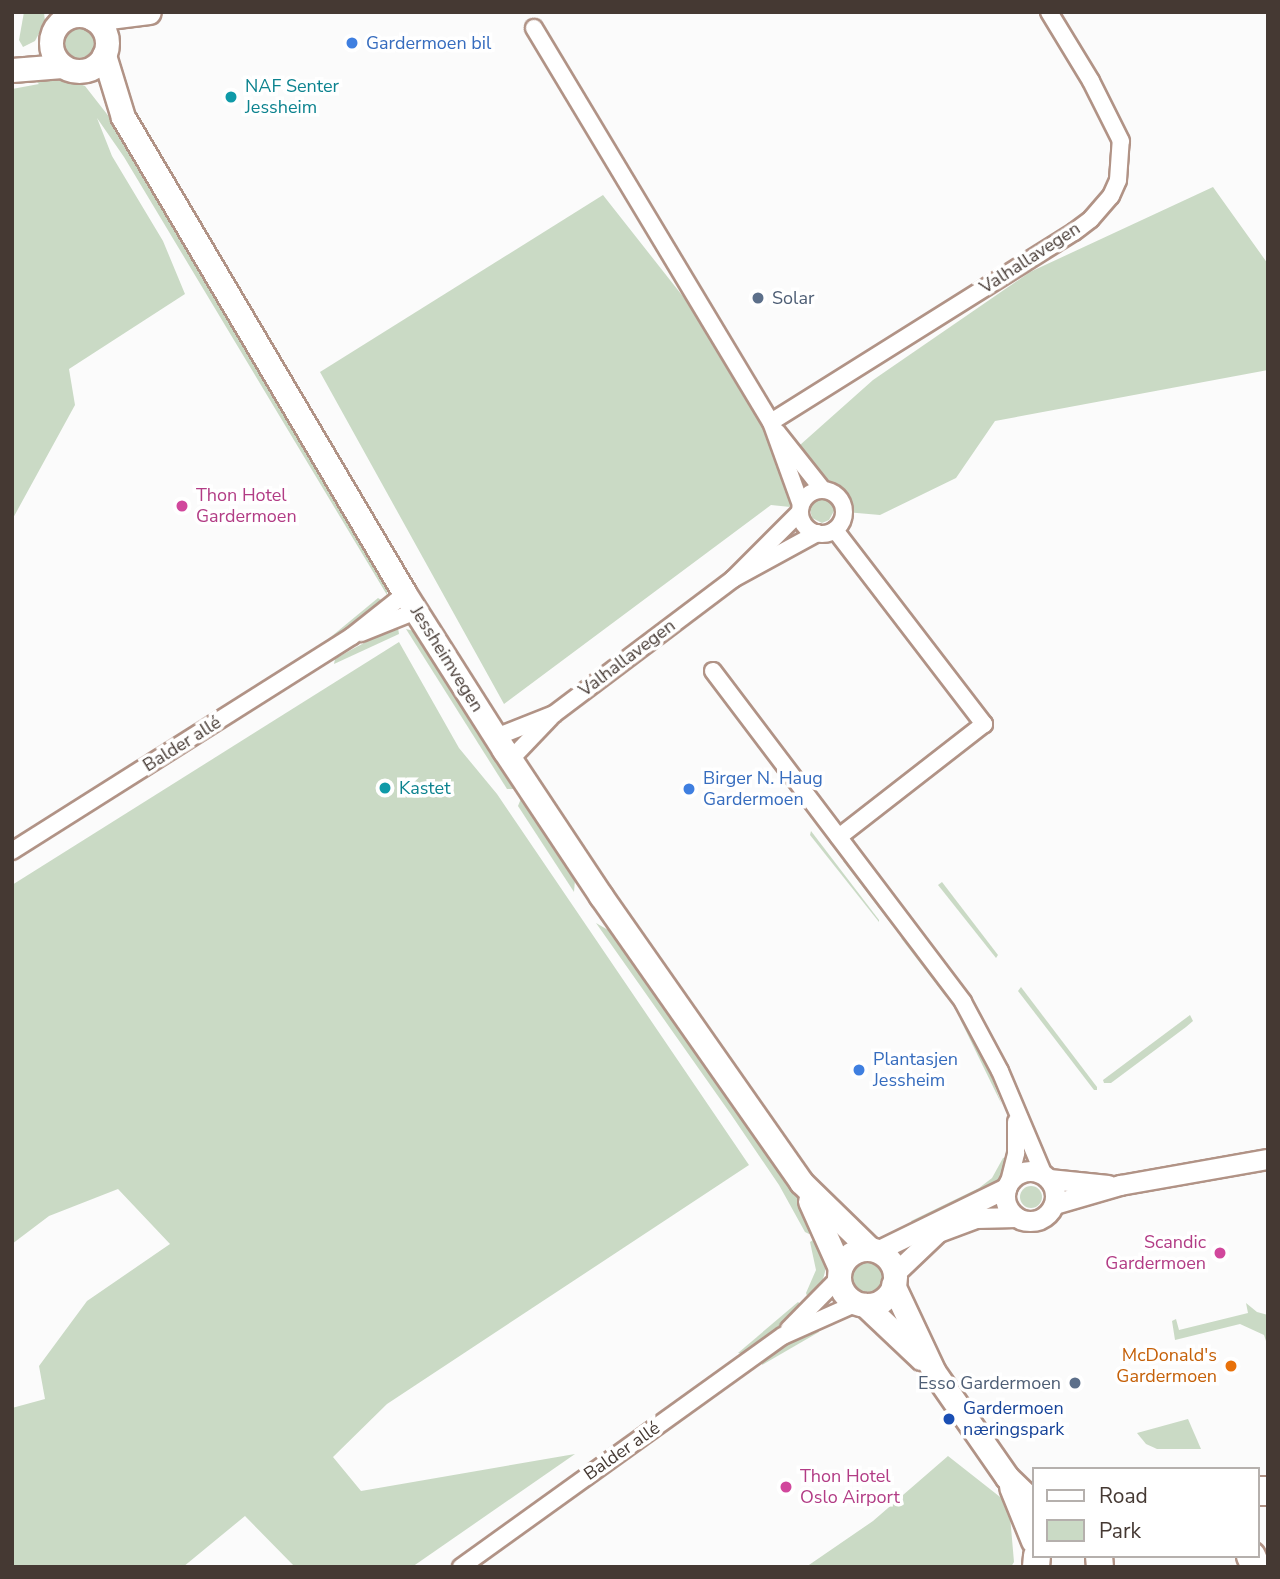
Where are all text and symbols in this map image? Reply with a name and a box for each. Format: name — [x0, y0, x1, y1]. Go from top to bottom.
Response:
place label: Gardermoen bil — [366, 32, 491, 54]
marker: Gardermoen bil — [344, 35, 360, 51]
place label: NAF Senter Jessheim — [245, 76, 339, 119]
marker: NAF Senter Jessheim — [223, 89, 239, 105]
street label: Valhallavegen — [976, 218, 1084, 298]
place label: Solar — [772, 287, 814, 309]
marker: Solar — [750, 290, 766, 306]
place label: Thon Hotel Gardermoen — [196, 485, 297, 528]
marker: Thon Hotel Gardermoen — [174, 498, 190, 514]
street label: Jessheimvegen — [406, 602, 488, 716]
street label: Valhallavegen — [575, 615, 679, 701]
street label: Balder allé — [139, 712, 225, 776]
place label: Birger N. Haug Gardermoen — [703, 768, 823, 810]
place label: Kastet — [399, 777, 450, 799]
marker: Kastet — [377, 780, 393, 796]
marker: Birger N. Haug Gardermoen — [681, 781, 697, 797]
place label: Plantasjen Jessheim — [873, 1049, 958, 1092]
marker: Plantasjen Jessheim — [851, 1062, 867, 1078]
place label: Scandic Gardermoen — [1105, 1232, 1206, 1274]
marker: Scandic Gardermoen — [1212, 1245, 1228, 1261]
place label: McDonald's Gardermoen — [1116, 1345, 1217, 1388]
marker: McDonald's Gardermoen — [1223, 1358, 1239, 1374]
place label: Esso Gardermoen — [918, 1372, 1061, 1394]
marker: Esso Gardermoen — [1067, 1375, 1083, 1391]
place label: Gardermoen næringspark — [963, 1398, 1064, 1440]
marker: Gardermoen næringspark — [941, 1411, 957, 1427]
street label: Balder allé — [580, 1417, 664, 1485]
place label: Thon Hotel Oslo Airport — [800, 1466, 900, 1508]
legend — [1032, 1467, 1259, 1558]
marker: Thon Hotel Oslo Airport — [778, 1479, 794, 1495]
text: Road — [1099, 1482, 1148, 1510]
text: Park — [1099, 1517, 1141, 1545]

